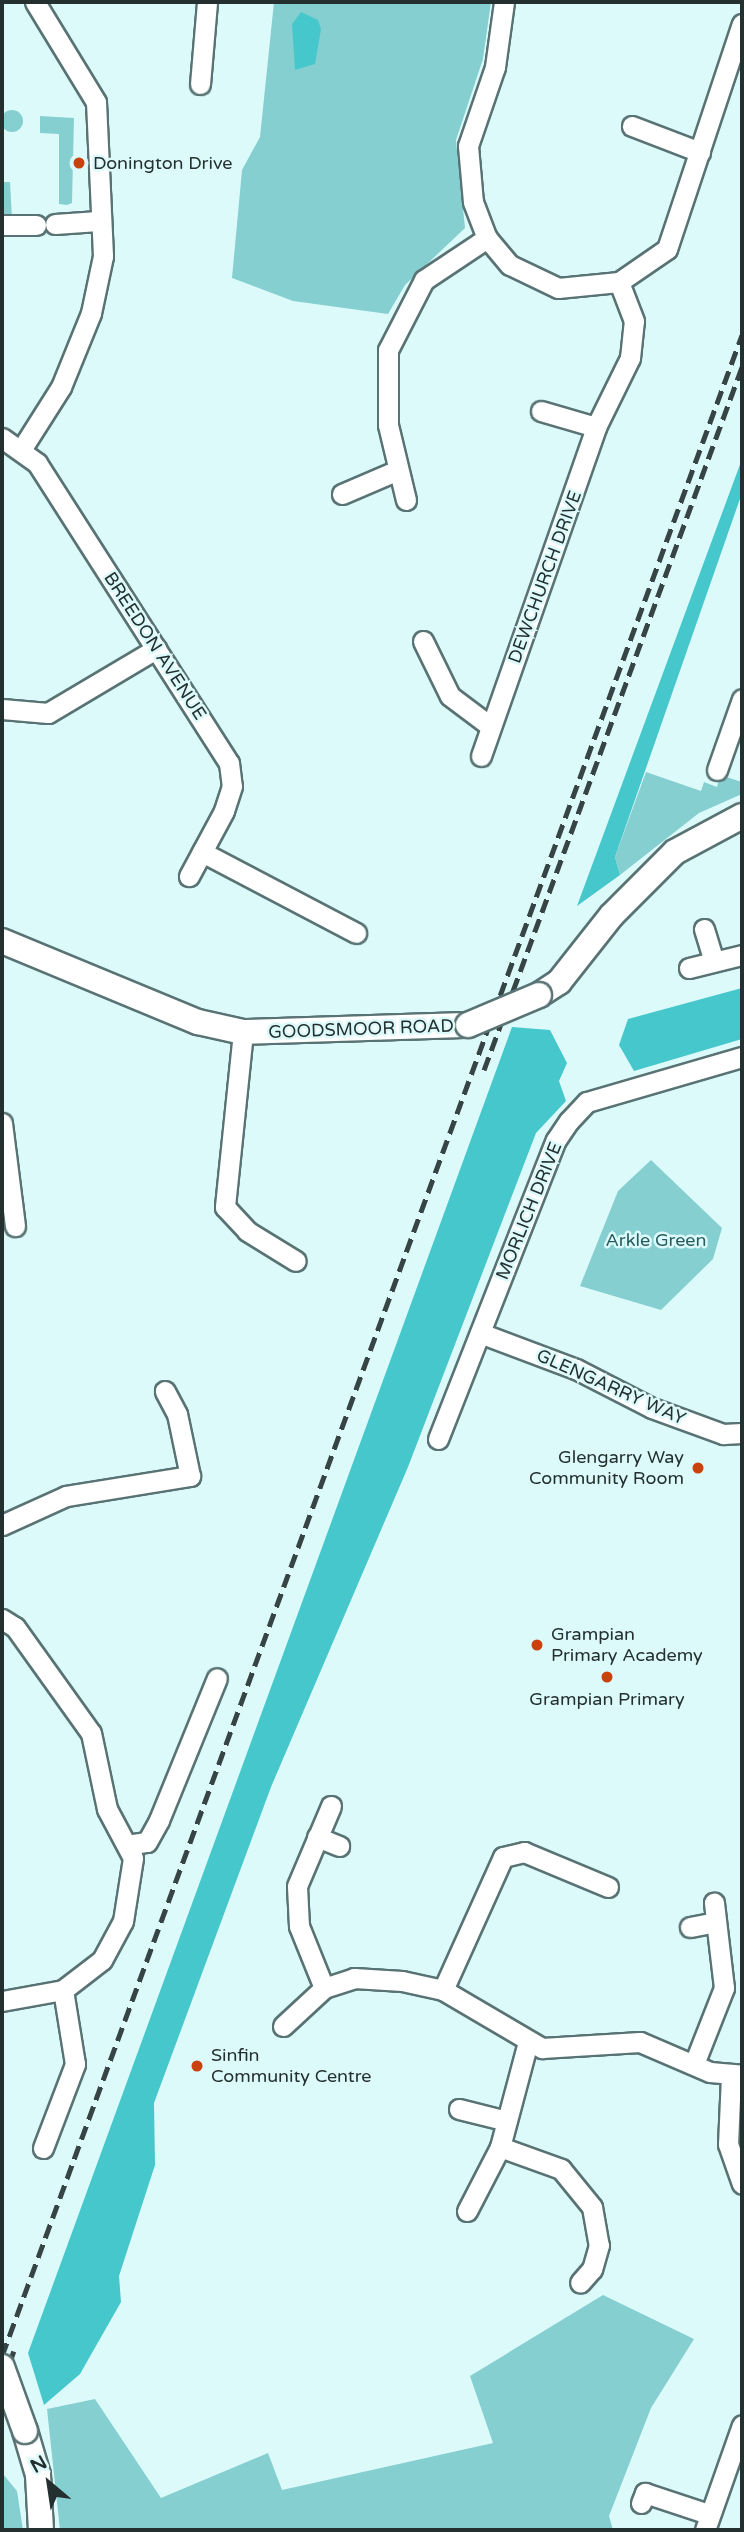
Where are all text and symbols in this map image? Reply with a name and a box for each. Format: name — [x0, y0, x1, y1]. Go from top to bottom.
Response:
place label: Donington Drive — [93, 152, 233, 174]
marker: Donington Drive — [71, 155, 87, 171]
street label: DEWCHURCH DRIVE — [504, 488, 586, 666]
street label: BREEDON AVENUE — [99, 568, 211, 724]
street label: GOODSMOOR ROAD — [268, 1015, 454, 1043]
street label: MORLICH DRIVE — [492, 1139, 566, 1283]
park label: Arkle Green — [606, 1229, 706, 1251]
street label: GLENGARRY WAY — [533, 1344, 689, 1430]
place label: Glengarry Way Community Room — [529, 1447, 684, 1490]
marker: Glengarry Way Community Room — [690, 1460, 706, 1476]
place label: Grampian Primary Academy — [551, 1624, 703, 1666]
marker: Grampian Primary Academy — [529, 1637, 545, 1653]
marker: Grampian Primary — [599, 1669, 615, 1685]
place label: Grampian Primary — [529, 1688, 685, 1710]
place label: Sinfin Community Centre — [211, 2045, 372, 2088]
marker: Sinfin Community Centre — [189, 2058, 205, 2074]
north arrow — [14, 2448, 84, 2518]
text: N — [27, 2451, 51, 2478]

